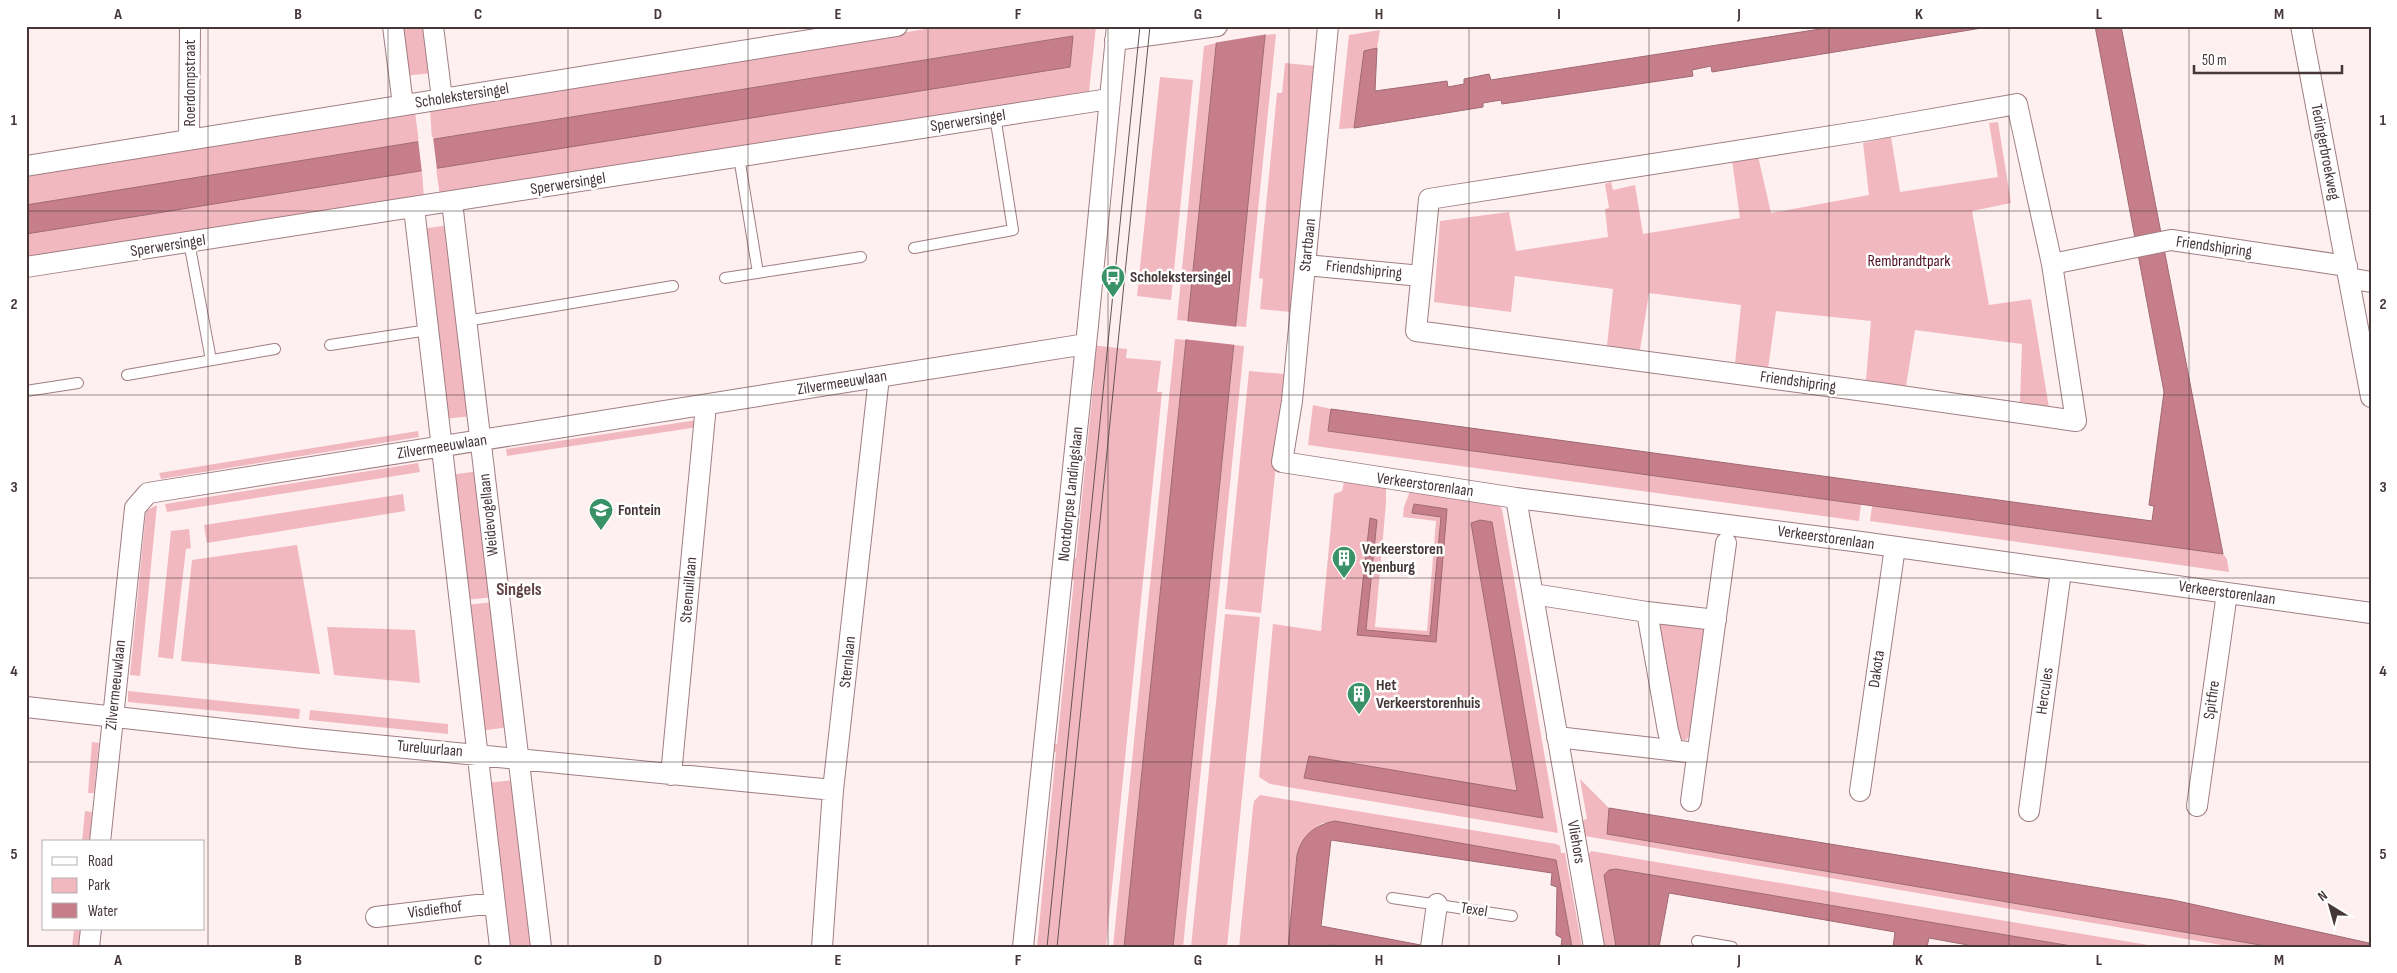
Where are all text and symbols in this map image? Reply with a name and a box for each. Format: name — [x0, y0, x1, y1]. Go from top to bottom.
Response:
text: A — [113, 5, 122, 24]
text: B — [294, 5, 302, 24]
text: C — [474, 5, 482, 24]
text: D — [654, 5, 662, 24]
text: E — [835, 5, 842, 24]
text: F — [1015, 5, 1022, 24]
text: G — [1194, 5, 1202, 24]
text: H — [1375, 5, 1383, 24]
text: I — [1557, 5, 1561, 24]
text: J — [1736, 5, 1741, 24]
text: K — [1915, 5, 1923, 24]
text: L — [2096, 5, 2103, 24]
text: M — [2274, 5, 2284, 24]
street label: Roerdompstraat — [181, 39, 200, 126]
scale bar — [2194, 42, 2342, 74]
text: 50 m — [2202, 51, 2227, 70]
street label: Scholekstersingel — [414, 79, 510, 113]
street label: Tedingerbroekweg — [2306, 102, 2344, 202]
street label: Sperwersingel — [929, 106, 1007, 136]
text: 1 — [11, 111, 18, 130]
text: 1 — [2380, 111, 2387, 130]
street label: Sperwersingel — [529, 169, 607, 199]
street label: Startbaan — [1296, 218, 1320, 272]
street label: Sperwersingel — [129, 231, 207, 261]
street label: Friendshipring — [2175, 232, 2253, 262]
park label: Rembrandtpark — [1868, 252, 1950, 271]
street label: Friendshipring — [1325, 257, 1403, 283]
bus stop icon: Scholekstersingel — [1100, 264, 1126, 298]
place label: Scholekstersingel — [1130, 268, 1231, 287]
text: 2 — [10, 295, 18, 314]
text: 2 — [2379, 295, 2387, 314]
street label: Zilvermeeuwlaan — [796, 367, 888, 399]
street label: Friendshipring — [1759, 367, 1837, 397]
street label: Nootdorpse Landingslaan — [1054, 426, 1088, 562]
street label: Zilvermeeuwlaan — [396, 431, 488, 463]
street label: Verkeerstorenlaan — [1375, 469, 1475, 501]
street label: Weidevogellaan — [475, 473, 503, 557]
text: 3 — [10, 478, 18, 497]
text: 3 — [2379, 478, 2387, 497]
school or university icon: Fontein — [588, 497, 614, 531]
place label: Fontein — [618, 501, 661, 520]
street label: Verkeerstorenlaan — [1776, 522, 1876, 554]
place label: Verkeerstoren Ypenburg — [1362, 540, 1443, 577]
building icon: Verkeerstoren Ypenburg — [1331, 545, 1357, 579]
street label: Steenuillaan — [677, 556, 701, 624]
street label: Verkeerstorenlaan — [2177, 577, 2277, 609]
district label: Singels — [496, 579, 542, 600]
street label: Sternlaan — [836, 635, 860, 689]
street label: Zilvermeeuwlaan — [102, 639, 130, 731]
street label: Dakota — [1865, 649, 1889, 689]
text: 4 — [10, 662, 18, 681]
text: 4 — [2379, 662, 2387, 681]
street label: Hercules — [2032, 666, 2058, 716]
place label: Het Verkeerstorenhuis — [1376, 676, 1481, 713]
street label: Spitfire — [2200, 679, 2224, 721]
building icon: Het Verkeerstorenhuis — [1346, 681, 1372, 715]
street label: Tureluurlaan — [396, 737, 464, 761]
street label: Vliehors — [1563, 819, 1589, 865]
legend — [42, 840, 205, 930]
text: 5 — [10, 845, 18, 864]
text: 5 — [2379, 845, 2387, 864]
text: Road — [88, 852, 113, 871]
text: Park — [88, 876, 110, 895]
north arrow — [2304, 880, 2354, 930]
text: N — [2314, 887, 2331, 905]
street label: Visdiefhof — [407, 897, 464, 923]
street label: Texel — [1459, 899, 1489, 921]
text: Water — [88, 902, 119, 921]
text: A — [113, 951, 122, 970]
text: B — [294, 951, 302, 970]
text: C — [474, 951, 482, 970]
text: D — [654, 951, 662, 970]
text: E — [835, 951, 842, 970]
text: F — [1015, 951, 1022, 970]
text: G — [1194, 951, 1202, 970]
text: H — [1375, 951, 1383, 970]
text: I — [1557, 951, 1561, 970]
text: J — [1736, 951, 1741, 970]
text: K — [1915, 951, 1923, 970]
text: L — [2096, 951, 2103, 970]
text: M — [2274, 951, 2284, 970]

